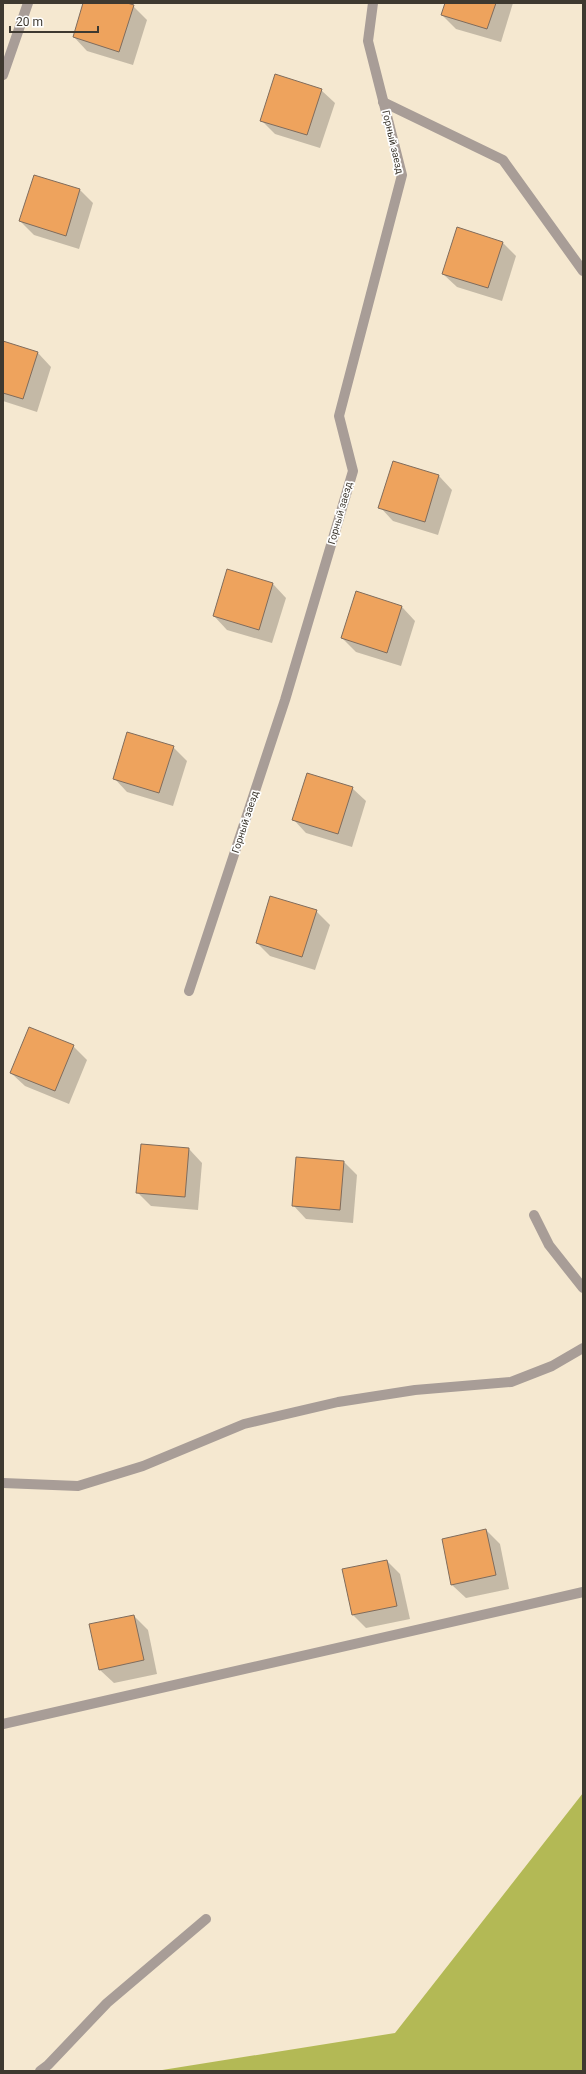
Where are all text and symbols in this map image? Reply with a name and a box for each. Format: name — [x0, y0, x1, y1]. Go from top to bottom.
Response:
scale bar — [10, 8, 98, 34]
text: 20 m — [16, 15, 43, 29]
street label: Горный заезд — [380, 109, 406, 175]
street label: Горный заезд — [326, 480, 354, 546]
street label: Горный заезд — [230, 790, 260, 854]

